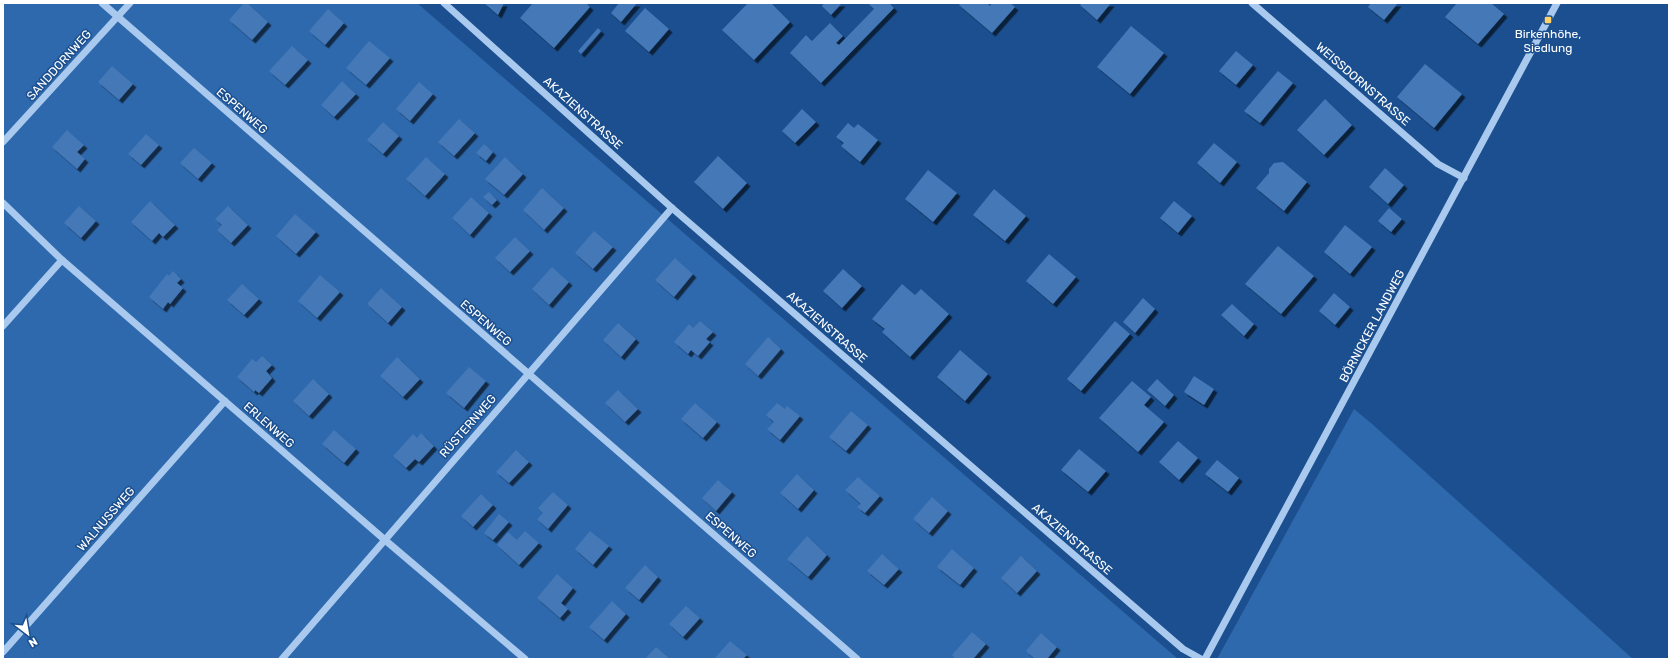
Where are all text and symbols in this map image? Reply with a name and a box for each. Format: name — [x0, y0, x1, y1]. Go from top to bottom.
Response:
marker: Birkenhöhe, Siedlung — [1543, 15, 1553, 25]
street label: SANDDORNWEG — [24, 27, 94, 103]
place label: Birkenhöhe, Siedlung — [1515, 27, 1581, 55]
street label: WEISSDORNSTRASSE — [1313, 39, 1413, 129]
street label: AKAZIENSTRASSE — [541, 74, 625, 152]
street label: ESPENWEG — [214, 85, 270, 137]
street label: BÖRNICKER LANDWEG — [1336, 267, 1408, 385]
street label: AKAZIENSTRASSE — [784, 288, 870, 366]
street label: ESPENWEG — [458, 297, 514, 349]
street label: RÜSTERNWEG — [437, 392, 499, 460]
street label: ERLENWEG — [241, 399, 297, 451]
street label: WALNUSSWEG — [74, 484, 138, 554]
street label: AKAZIENSTRASSE — [1029, 500, 1115, 578]
street label: ESPENWEG — [703, 509, 759, 561]
north arrow — [8, 614, 48, 654]
text: N — [26, 635, 40, 650]

